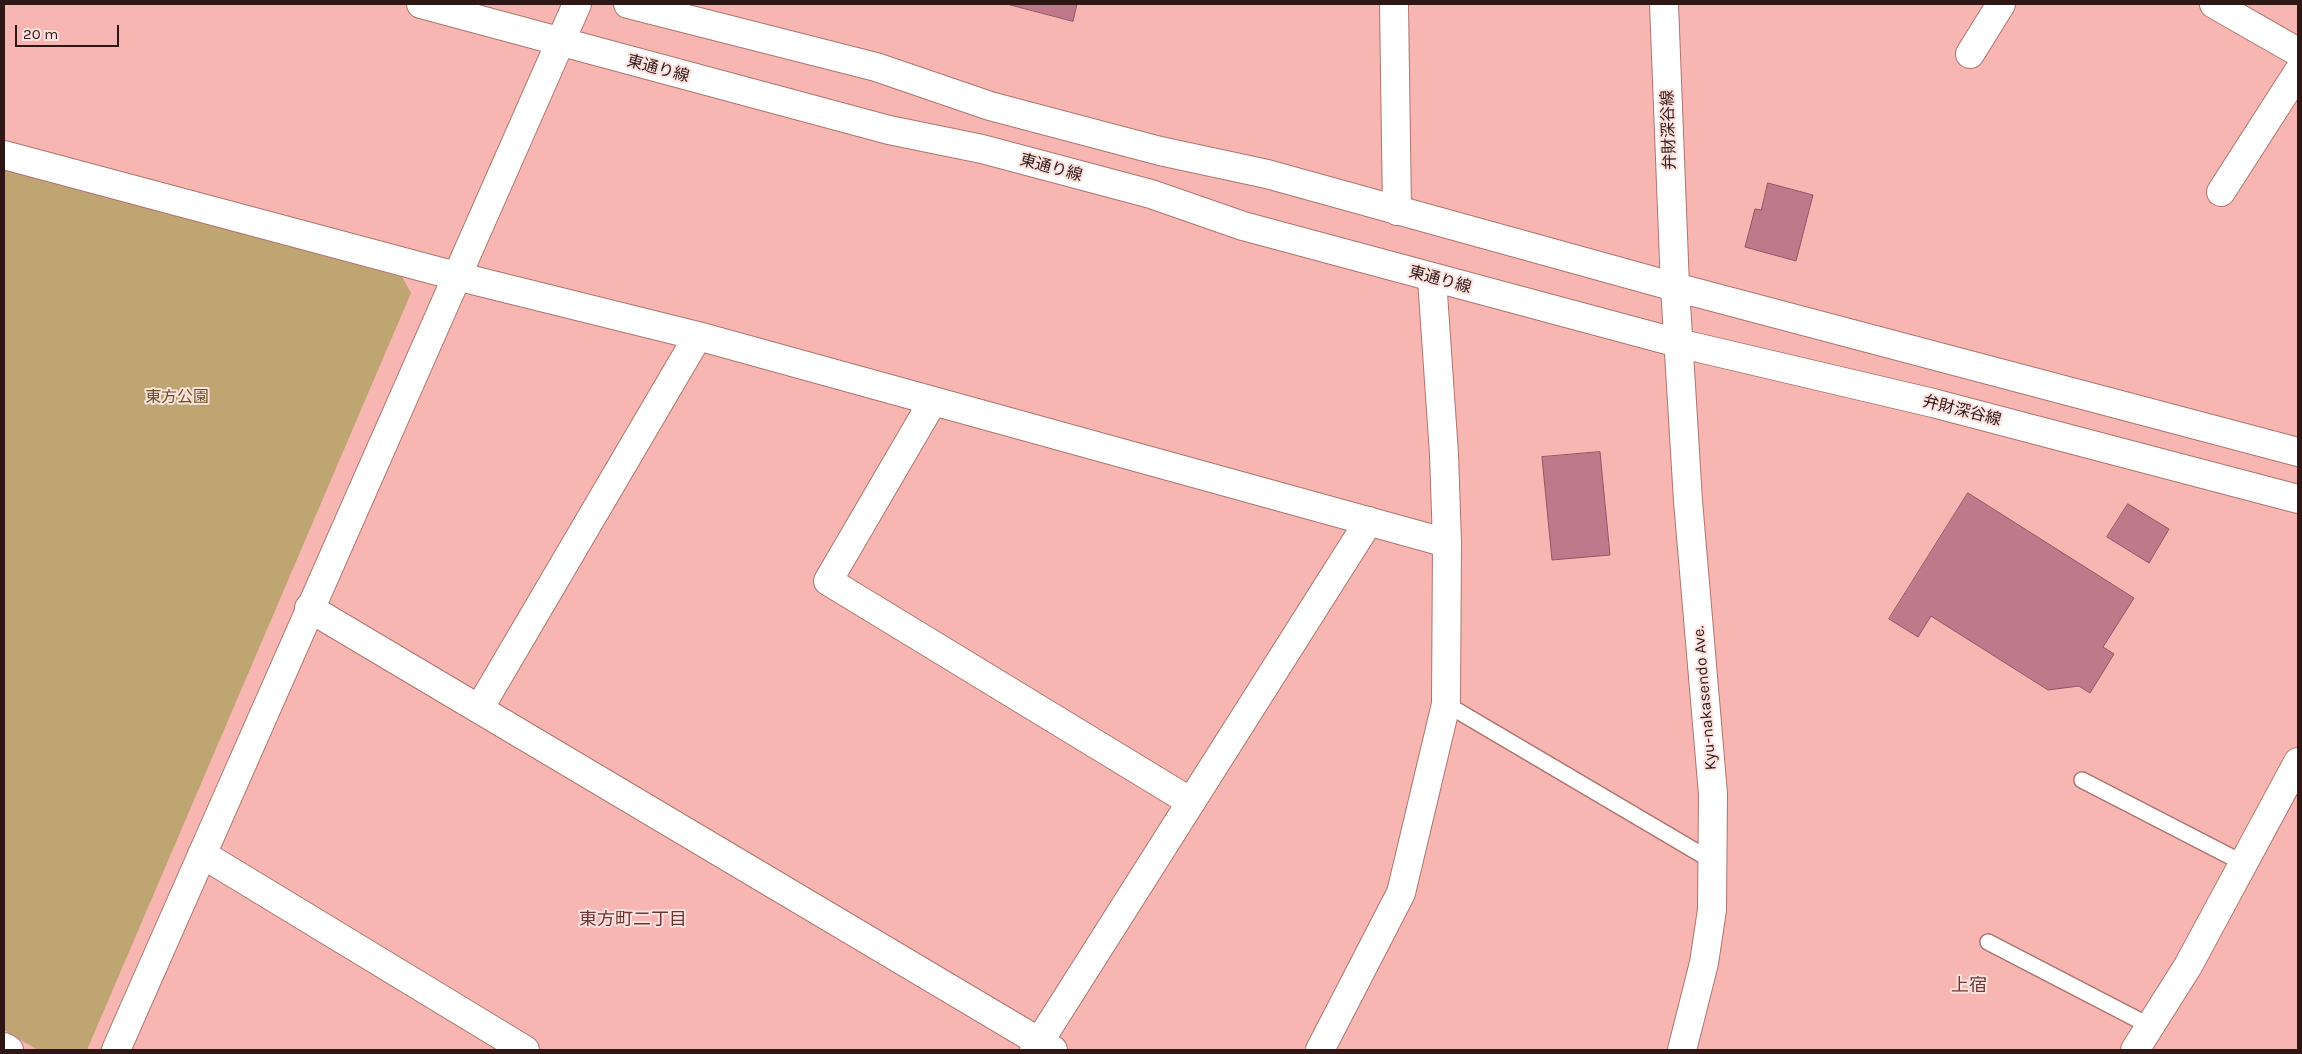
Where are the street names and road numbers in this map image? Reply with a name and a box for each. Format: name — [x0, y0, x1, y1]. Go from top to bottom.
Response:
street label: 東通り線 — [625, 51, 691, 87]
street label: 弁財深谷線 — [1658, 90, 1680, 170]
street label: 東通り線 — [1018, 150, 1084, 186]
street label: 東通り線 — [1407, 262, 1473, 298]
street label: 弁財深谷線 — [1921, 392, 2003, 430]
street label: Kyu-nakasendo Ave. — [1689, 625, 1721, 771]

